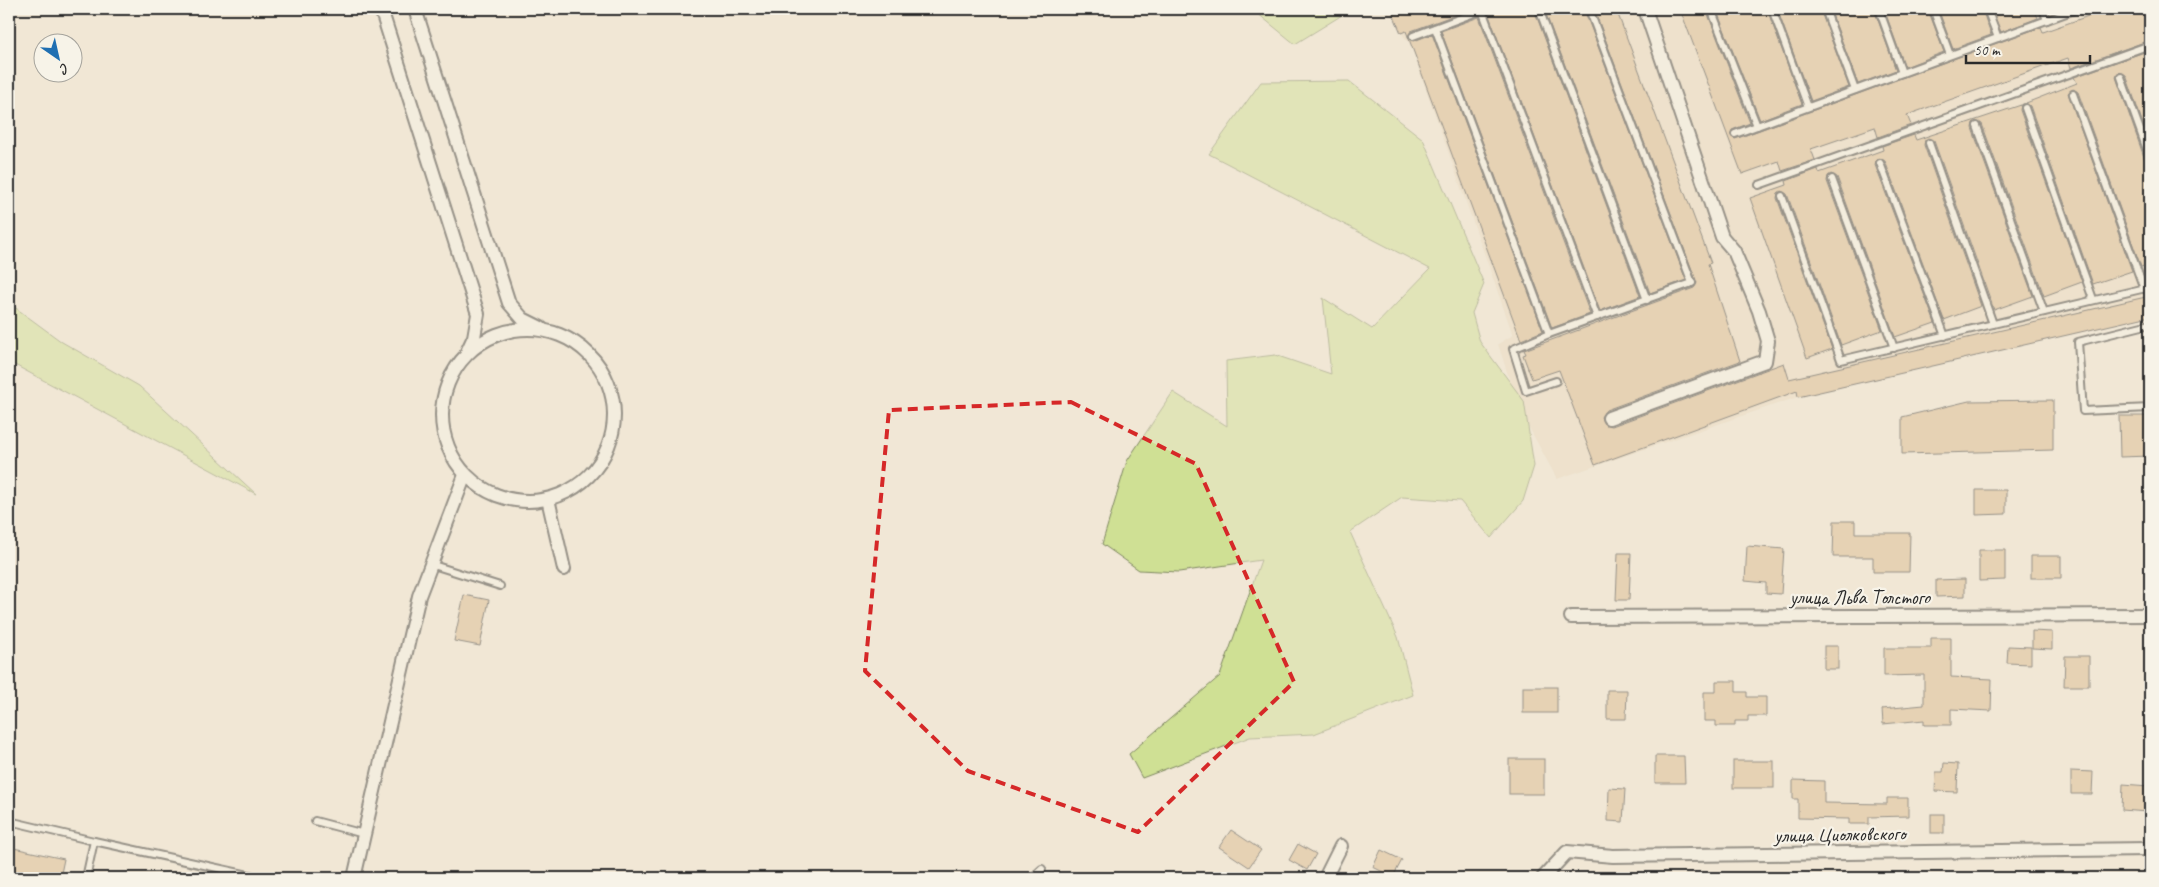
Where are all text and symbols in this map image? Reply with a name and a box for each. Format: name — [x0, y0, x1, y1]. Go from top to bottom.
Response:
north arrow — [32, 32, 82, 82]
scale bar — [1966, 32, 2090, 64]
text: 50 m — [1974, 41, 2001, 60]
text: С — [56, 59, 73, 79]
street label: улица Льва Толстого — [1789, 585, 1931, 610]
street label: улица Циолковского — [1773, 821, 1908, 848]

